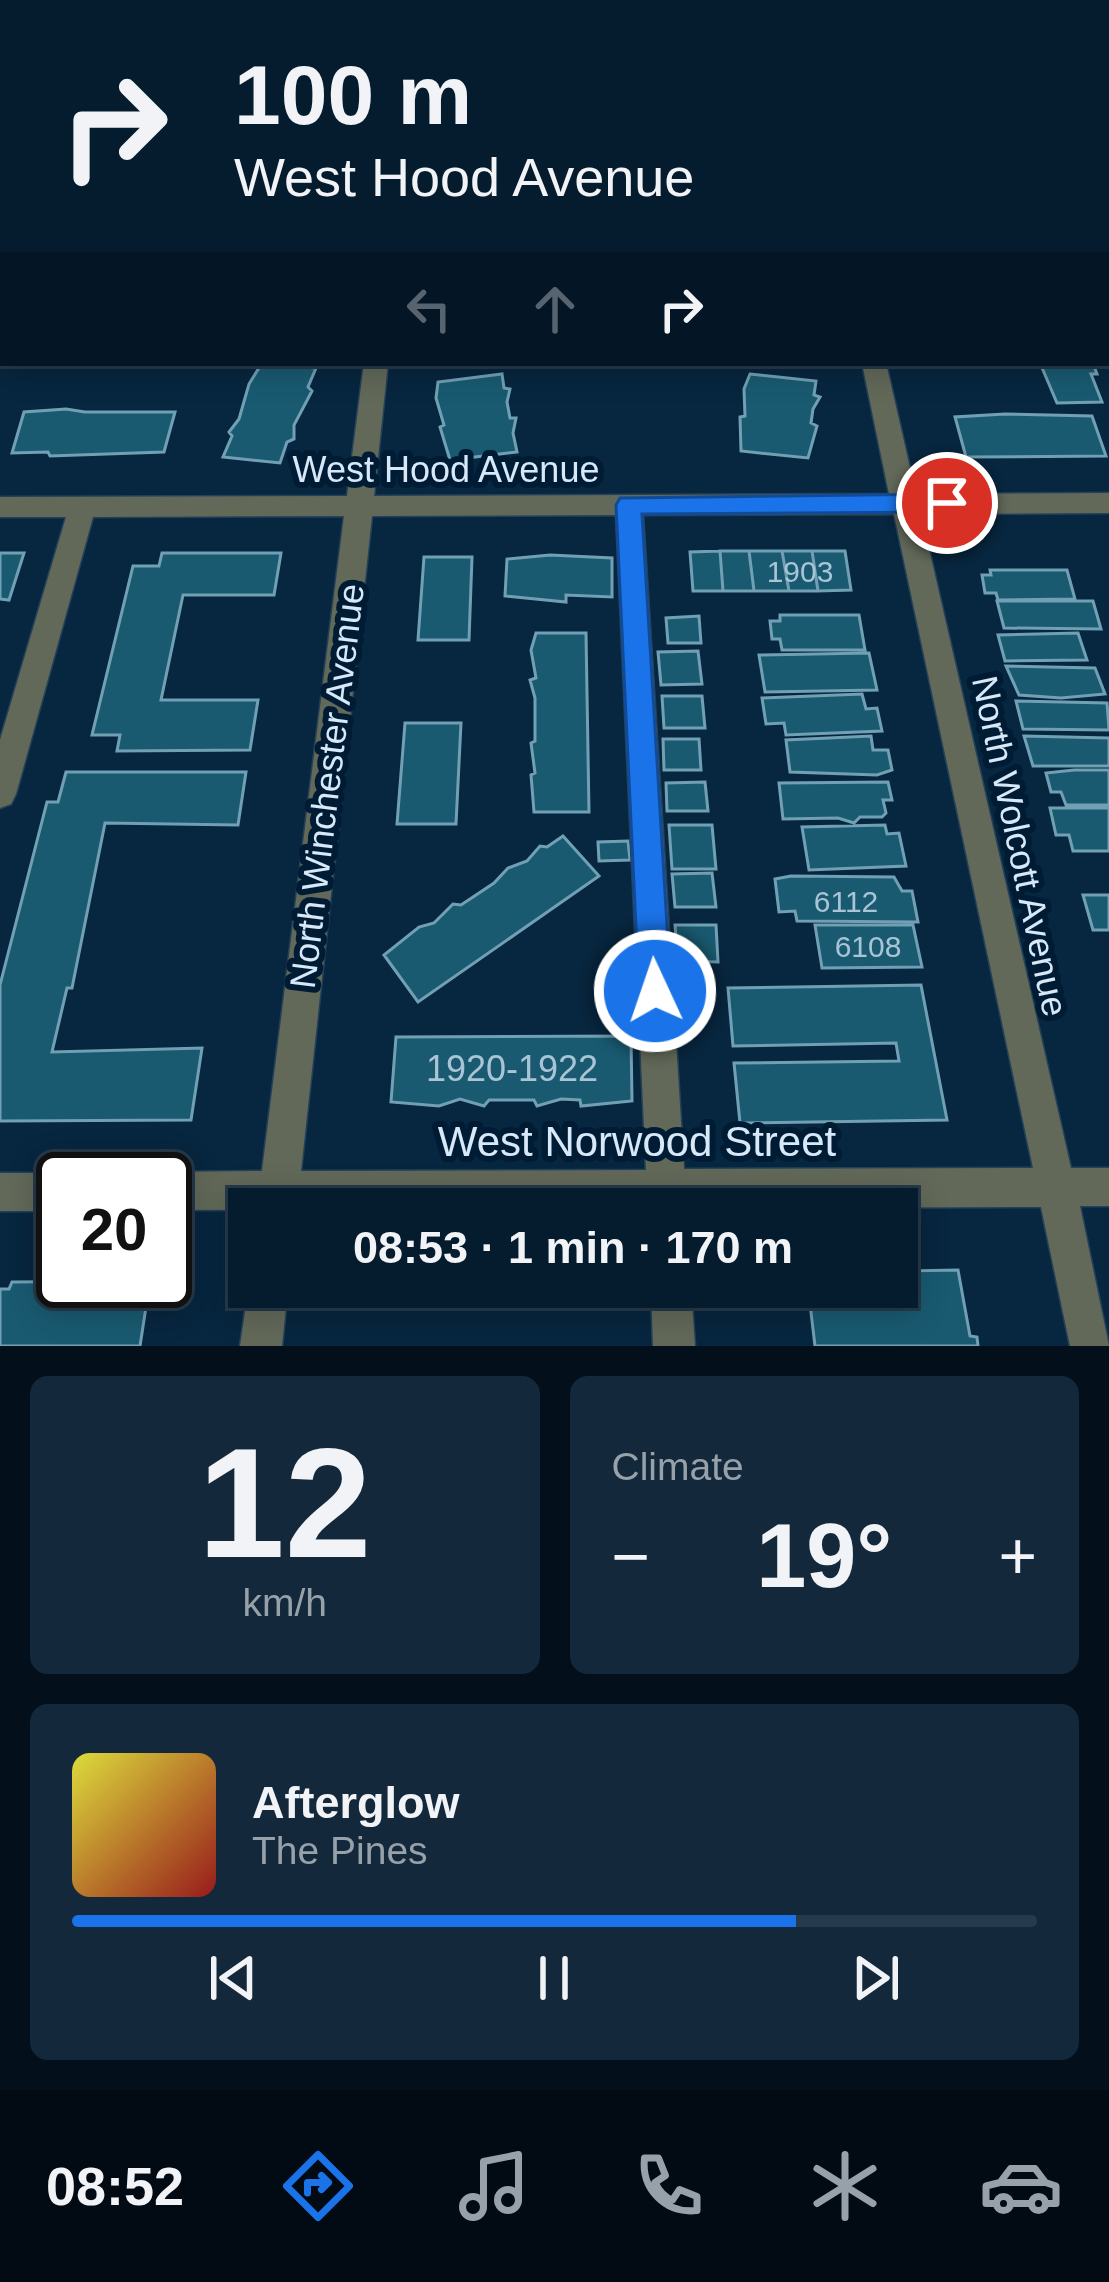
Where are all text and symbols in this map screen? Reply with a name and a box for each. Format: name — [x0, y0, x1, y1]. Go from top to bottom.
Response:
icon: right — [36, 48, 192, 204]
text: 100 m — [234, 48, 472, 142]
text: West Hood Avenue — [234, 147, 694, 207]
icon: left — [396, 276, 462, 342]
icon: ahead — [522, 276, 588, 342]
icon: right — [648, 276, 714, 342]
street label: West Hood Avenue — [293, 449, 599, 490]
pin — [896, 452, 998, 554]
icon: arrive — [914, 470, 980, 536]
house number: 1903 — [767, 555, 833, 588]
street label: North Winchester Avenue — [282, 581, 372, 991]
street label: North Wolcott Avenue — [964, 672, 1076, 1020]
house number: 6112 — [814, 885, 878, 918]
position arrow — [592, 928, 718, 1054]
house number: 6108 — [835, 930, 901, 963]
house number: 1920-1922 — [426, 1048, 598, 1089]
street label: West Norwood Street — [438, 1118, 837, 1165]
speed limit sign: 20 — [36, 1152, 192, 1308]
text: 08:53 · 1 min · 170 m — [353, 1222, 793, 1273]
text: 12 — [198, 1416, 372, 1590]
text: Climate — [612, 1445, 744, 1488]
text: 19° — [756, 1506, 892, 1606]
text: − — [612, 1519, 650, 1593]
text: + — [998, 1519, 1037, 1593]
text: km/h — [242, 1581, 327, 1624]
text: Afterglow — [252, 1777, 460, 1828]
text: The Pines — [252, 1829, 428, 1872]
icon: previous — [200, 1945, 266, 2011]
icon: pause — [521, 1945, 587, 2011]
icon: next — [843, 1945, 909, 2011]
icon: directions — [276, 2144, 360, 2228]
icon: music — [452, 2144, 536, 2228]
icon: phone — [627, 2144, 711, 2228]
icon: climate — [803, 2144, 887, 2228]
icon: car — [979, 2144, 1063, 2228]
text: 08:52 — [46, 2156, 184, 2216]

